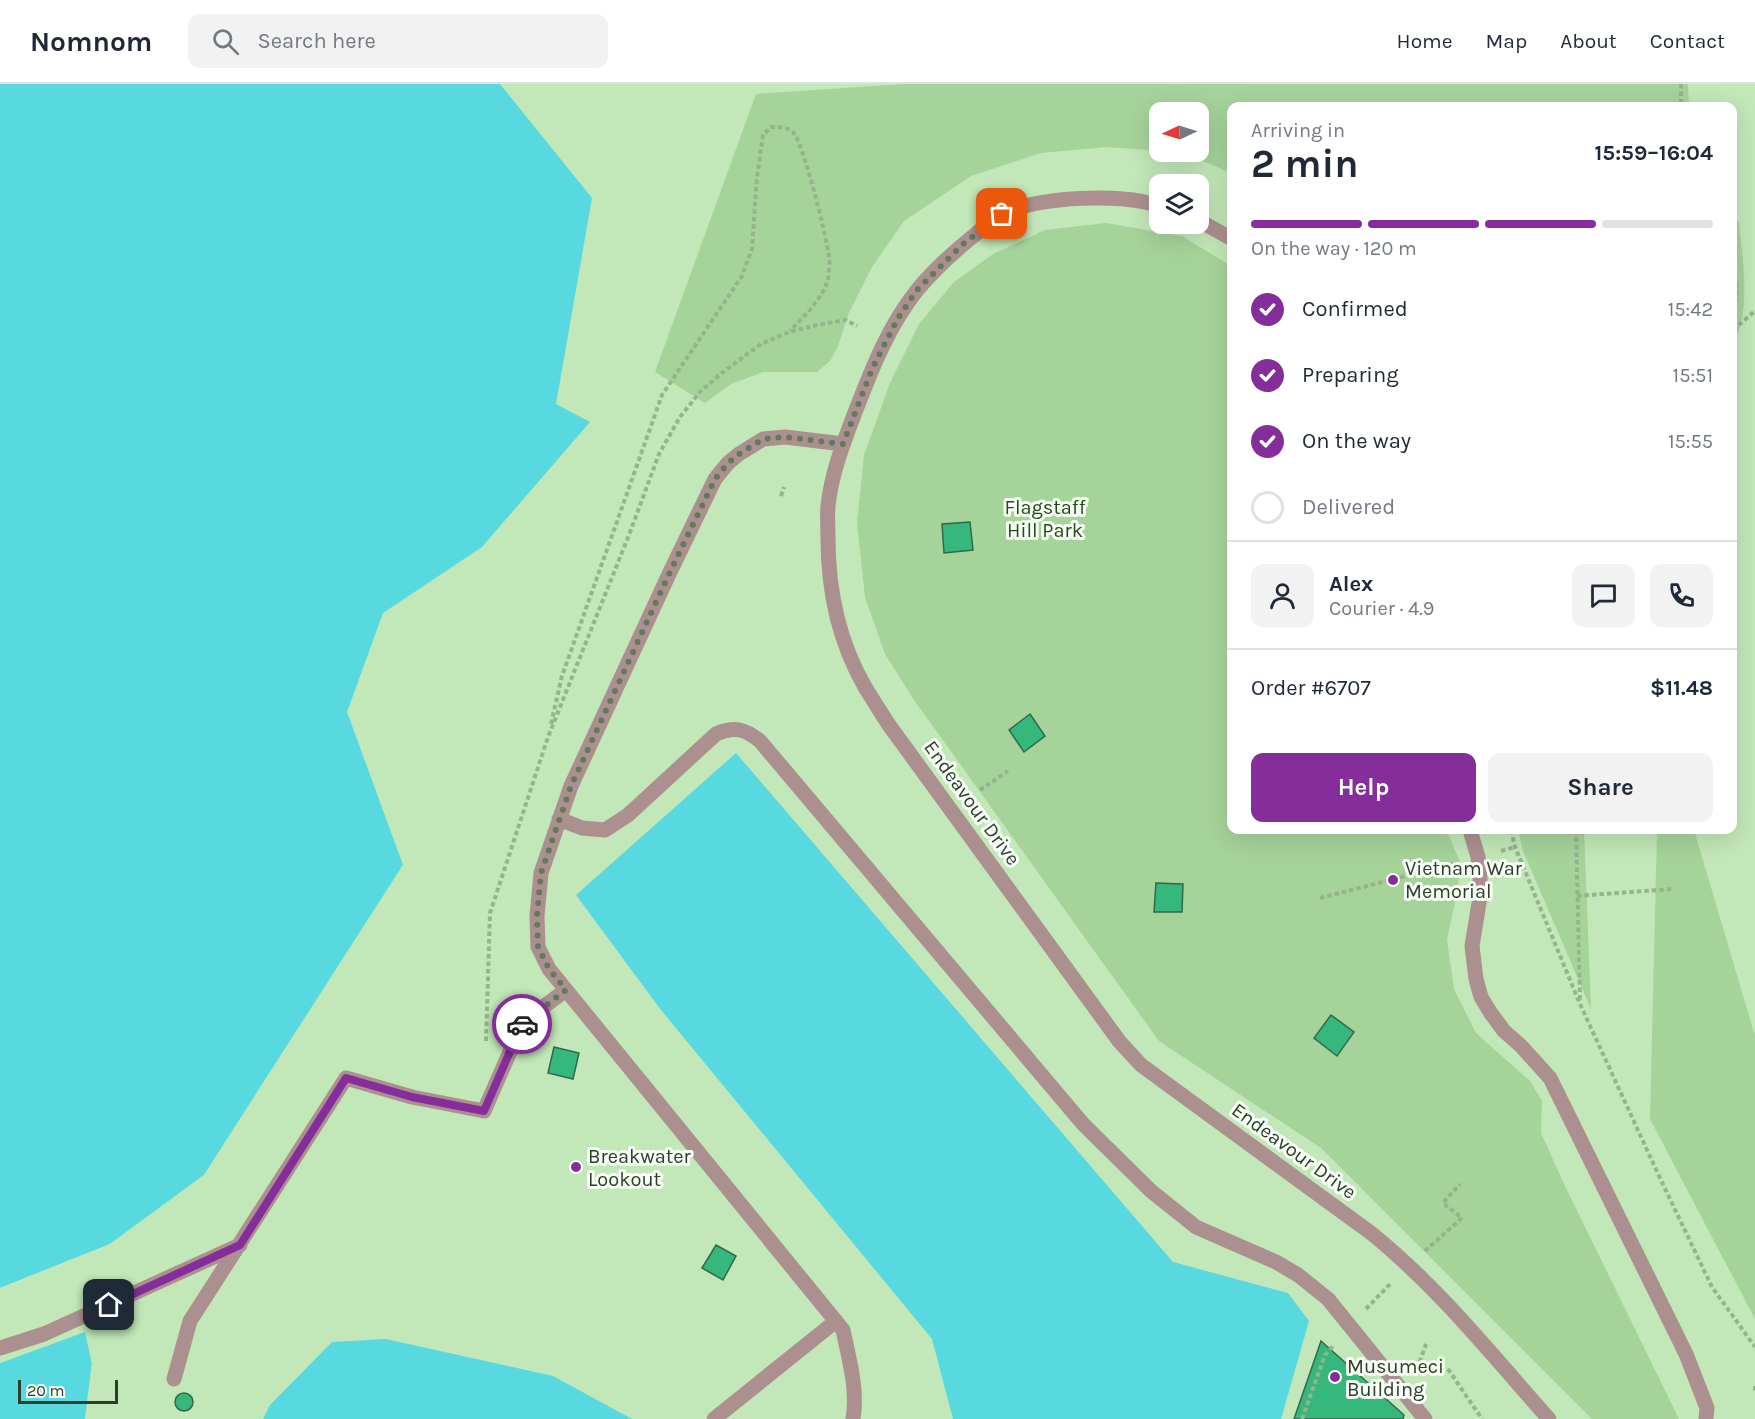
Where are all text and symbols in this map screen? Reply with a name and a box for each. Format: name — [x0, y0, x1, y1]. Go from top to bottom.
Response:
search box — [188, 14, 608, 68]
text: Nomnom — [30, 25, 152, 58]
icon: search — [209, 25, 242, 58]
text: Search here — [257, 28, 376, 54]
text: Home — [1397, 29, 1453, 53]
text: Map — [1486, 29, 1527, 53]
text: About — [1560, 29, 1617, 53]
text: Contact — [1650, 29, 1725, 53]
north arrow — [1149, 102, 1209, 162]
map controls — [1149, 102, 1209, 234]
text: Arriving in — [1251, 119, 1345, 142]
text: 15:59–16:04 — [1595, 140, 1713, 166]
text: 2 min — [1251, 141, 1359, 187]
button: layers — [1149, 174, 1209, 234]
pin — [976, 188, 1027, 239]
icon: bag — [985, 197, 1018, 230]
text: On the way · 120 m — [1251, 237, 1417, 260]
icon: check — [1251, 293, 1284, 326]
text: Confirmed — [1302, 296, 1408, 322]
text: 15:42 — [1668, 298, 1713, 321]
icon: check — [1251, 359, 1284, 392]
text: Preparing — [1302, 362, 1399, 388]
text: 15:51 — [1673, 364, 1713, 387]
icon: check — [1251, 425, 1284, 458]
text: On the way — [1302, 428, 1411, 454]
text: 15:55 — [1668, 430, 1713, 453]
text: Delivered — [1302, 494, 1395, 520]
park label: Flagstaff Hill Park — [1004, 496, 1086, 542]
button: person — [1251, 564, 1314, 627]
button: chat — [1572, 564, 1635, 627]
button: phone — [1650, 564, 1713, 627]
text: Alex — [1329, 571, 1373, 597]
text: Courier · 4.9 — [1329, 597, 1434, 620]
text: Order #6707 — [1251, 675, 1371, 701]
text: $11.48 — [1650, 675, 1713, 701]
street label: Endeavour Drive — [919, 736, 1025, 870]
button: Help — [1251, 753, 1476, 822]
button: Share — [1488, 753, 1713, 822]
place label: Vietnam War Memorial — [1405, 857, 1523, 903]
marker: Vietnam War Memorial — [1386, 873, 1400, 887]
courier — [492, 994, 552, 1054]
icon: car — [506, 1008, 539, 1041]
street label: Endeavour Drive — [1227, 1098, 1361, 1204]
place label: Breakwater Lookout — [588, 1145, 691, 1191]
marker: Breakwater Lookout — [569, 1160, 583, 1174]
pin — [83, 1279, 134, 1330]
icon: home — [92, 1288, 125, 1321]
place label: Musumeci Building — [1347, 1355, 1444, 1401]
marker: Musumeci Building — [1328, 1370, 1342, 1384]
scale bar — [18, 1377, 118, 1404]
text: 20 m — [27, 1381, 65, 1400]

